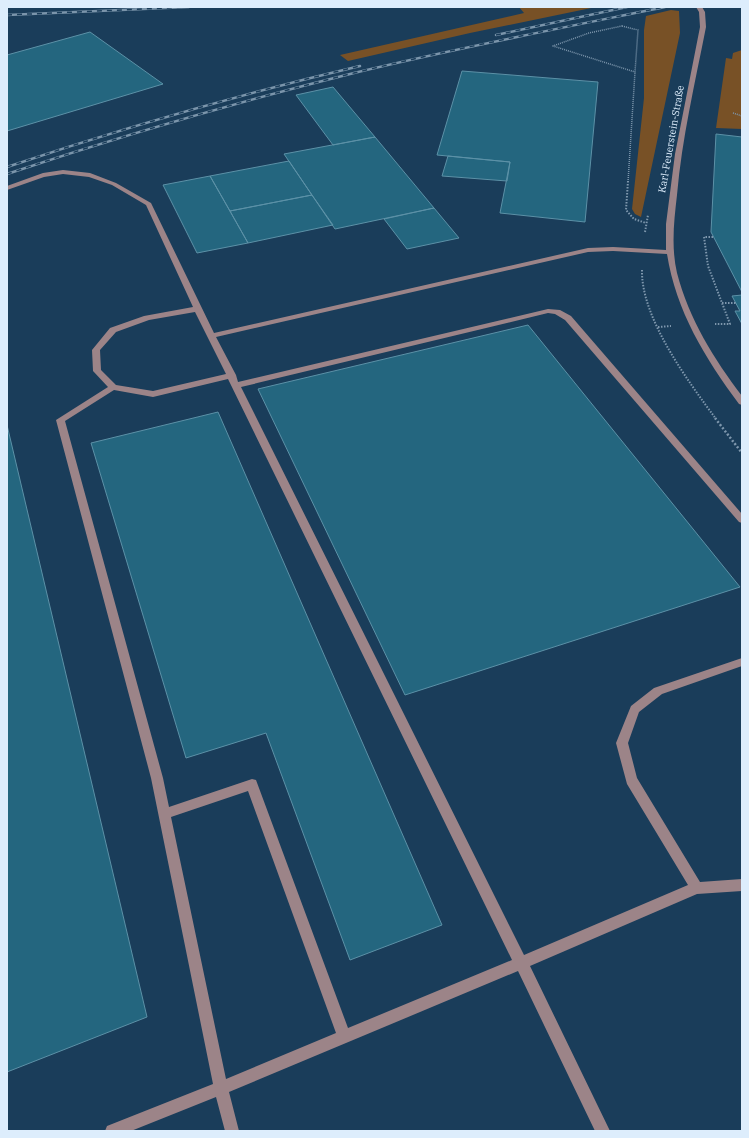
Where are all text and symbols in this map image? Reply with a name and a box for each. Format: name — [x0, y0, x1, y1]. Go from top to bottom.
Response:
street label: Karl-Feuerstein-Straße — [655, 84, 687, 194]

